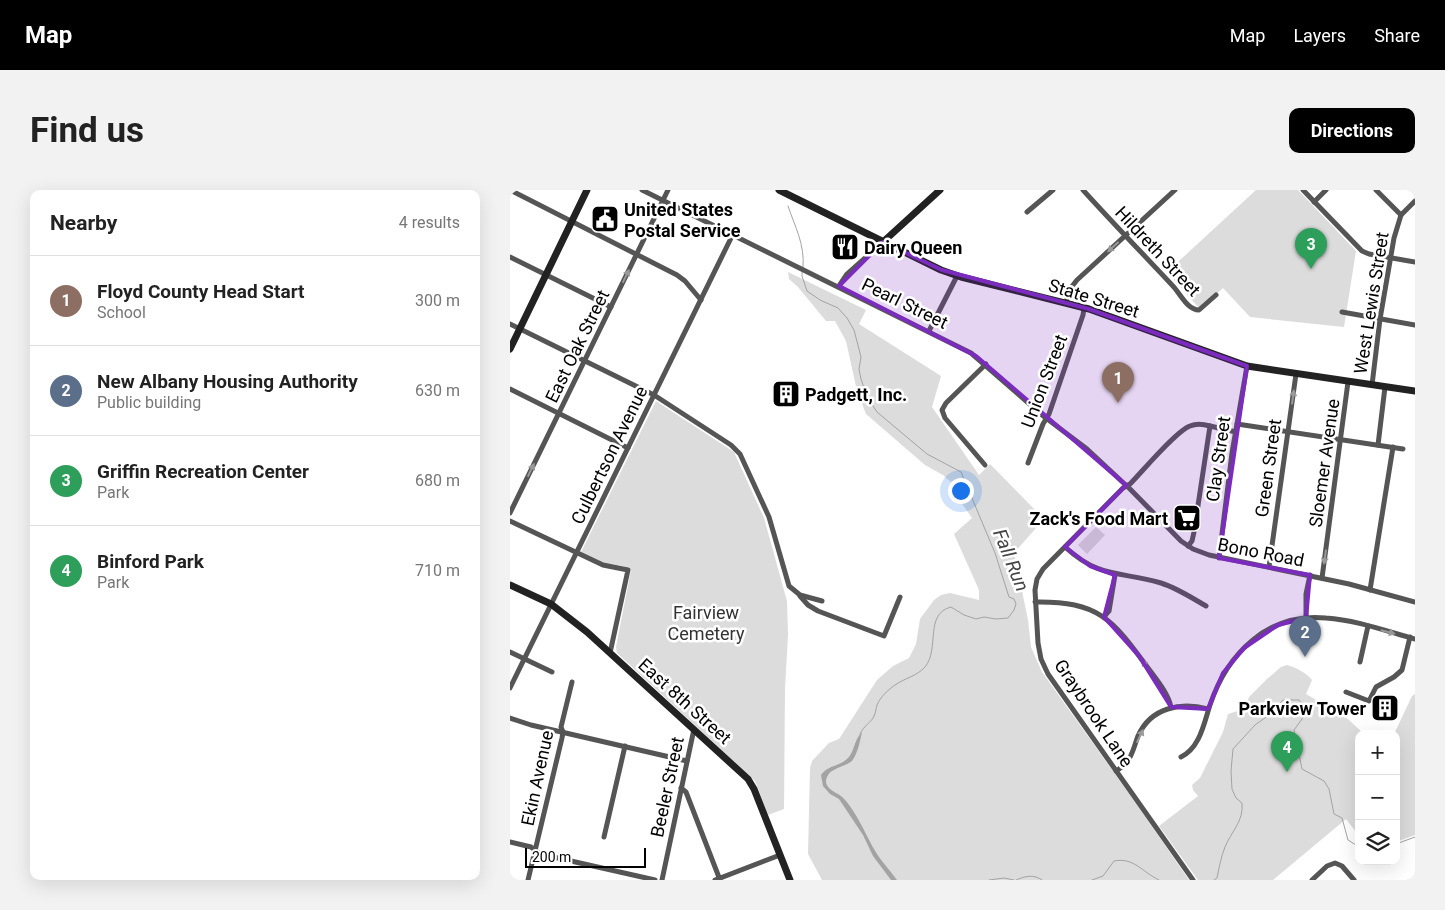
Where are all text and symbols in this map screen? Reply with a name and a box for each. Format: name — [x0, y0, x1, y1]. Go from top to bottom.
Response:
text: Map — [25, 21, 72, 49]
text: Map — [1230, 25, 1265, 46]
text: Layers — [1293, 25, 1346, 46]
text: Share — [1374, 25, 1420, 46]
button: Directions — [1289, 108, 1415, 153]
text: Find us — [30, 110, 144, 151]
place label: United States Postal Service — [624, 199, 741, 241]
street label: Hildreth Street — [1111, 202, 1205, 300]
public building icon: United States Postal Service — [590, 204, 620, 234]
text: Nearby — [50, 211, 117, 235]
text: 4 results — [399, 213, 460, 232]
pin: 3 — [1295, 228, 1327, 269]
street label: West Lewis Street — [1349, 230, 1393, 375]
restaurant icon: Dairy Queen — [830, 232, 860, 262]
place label: Dairy Queen — [864, 237, 962, 258]
one-way arrow — [1107, 241, 1120, 252]
one-way arrow — [622, 269, 630, 284]
street label: Pearl Street — [859, 273, 951, 333]
street label: State Street — [1046, 274, 1142, 322]
text: Floyd County Head Start — [97, 280, 304, 303]
street label: East Oak Street — [541, 286, 613, 406]
text: 1 — [61, 291, 71, 310]
text: 300 m — [415, 291, 460, 310]
text: School — [97, 303, 146, 322]
street label: Union Street — [1017, 331, 1071, 431]
pin: 1 — [1102, 362, 1134, 403]
text: New Albany Housing Authority — [97, 370, 358, 393]
building icon: Padgett, Inc. — [771, 379, 801, 409]
text: 2 — [61, 381, 71, 400]
text: 630 m — [415, 381, 460, 400]
street label: Culbertson Avenue — [566, 383, 652, 527]
place label: Padgett, Inc. — [805, 384, 907, 405]
one-way arrow — [1289, 389, 1297, 405]
text: Public building — [97, 393, 201, 412]
street label: Sloemer Avenue — [1305, 397, 1343, 529]
street label: Clay Street — [1202, 415, 1234, 503]
street label: Green Street — [1251, 417, 1285, 519]
text: Griffin Recreation Center — [97, 460, 309, 483]
one-way arrow — [527, 462, 536, 477]
text: 3 — [61, 471, 71, 490]
text: 680 m — [415, 471, 460, 490]
your location — [948, 478, 974, 504]
text: Park — [97, 483, 129, 502]
supermarket icon: Zack's Food Mart — [1172, 503, 1202, 533]
place label: Zack's Food Mart — [1029, 508, 1168, 529]
water label: Fall Run — [988, 525, 1034, 595]
street label: Bono Road — [1216, 533, 1306, 571]
text: Binford Park — [97, 550, 204, 573]
one-way arrow — [1321, 550, 1329, 566]
text: 4 — [61, 561, 71, 580]
text: 710 m — [415, 561, 460, 580]
text: Park — [97, 573, 129, 592]
park label: Fairview Cemetery — [668, 602, 745, 644]
pin: 2 — [1289, 616, 1321, 657]
one-way arrow — [1381, 628, 1396, 636]
street label: East 8th Street — [634, 654, 736, 748]
street label: Graybrook Lane — [1050, 655, 1138, 771]
one-way arrow — [1141, 659, 1151, 673]
building icon: Parkview Tower — [1370, 693, 1400, 723]
place label: Parkview Tower — [1239, 698, 1366, 719]
street label: Ekin Avenue — [517, 728, 557, 828]
one-way arrow — [1136, 729, 1144, 743]
map controls — [1355, 730, 1400, 865]
button: + — [1355, 730, 1400, 775]
pin: 4 — [1271, 731, 1303, 772]
street label: Beeler Street — [646, 735, 688, 839]
button: − — [1355, 775, 1400, 820]
button: layers — [1355, 820, 1400, 865]
scale bar — [525, 845, 646, 868]
text: 200 m — [532, 849, 571, 865]

